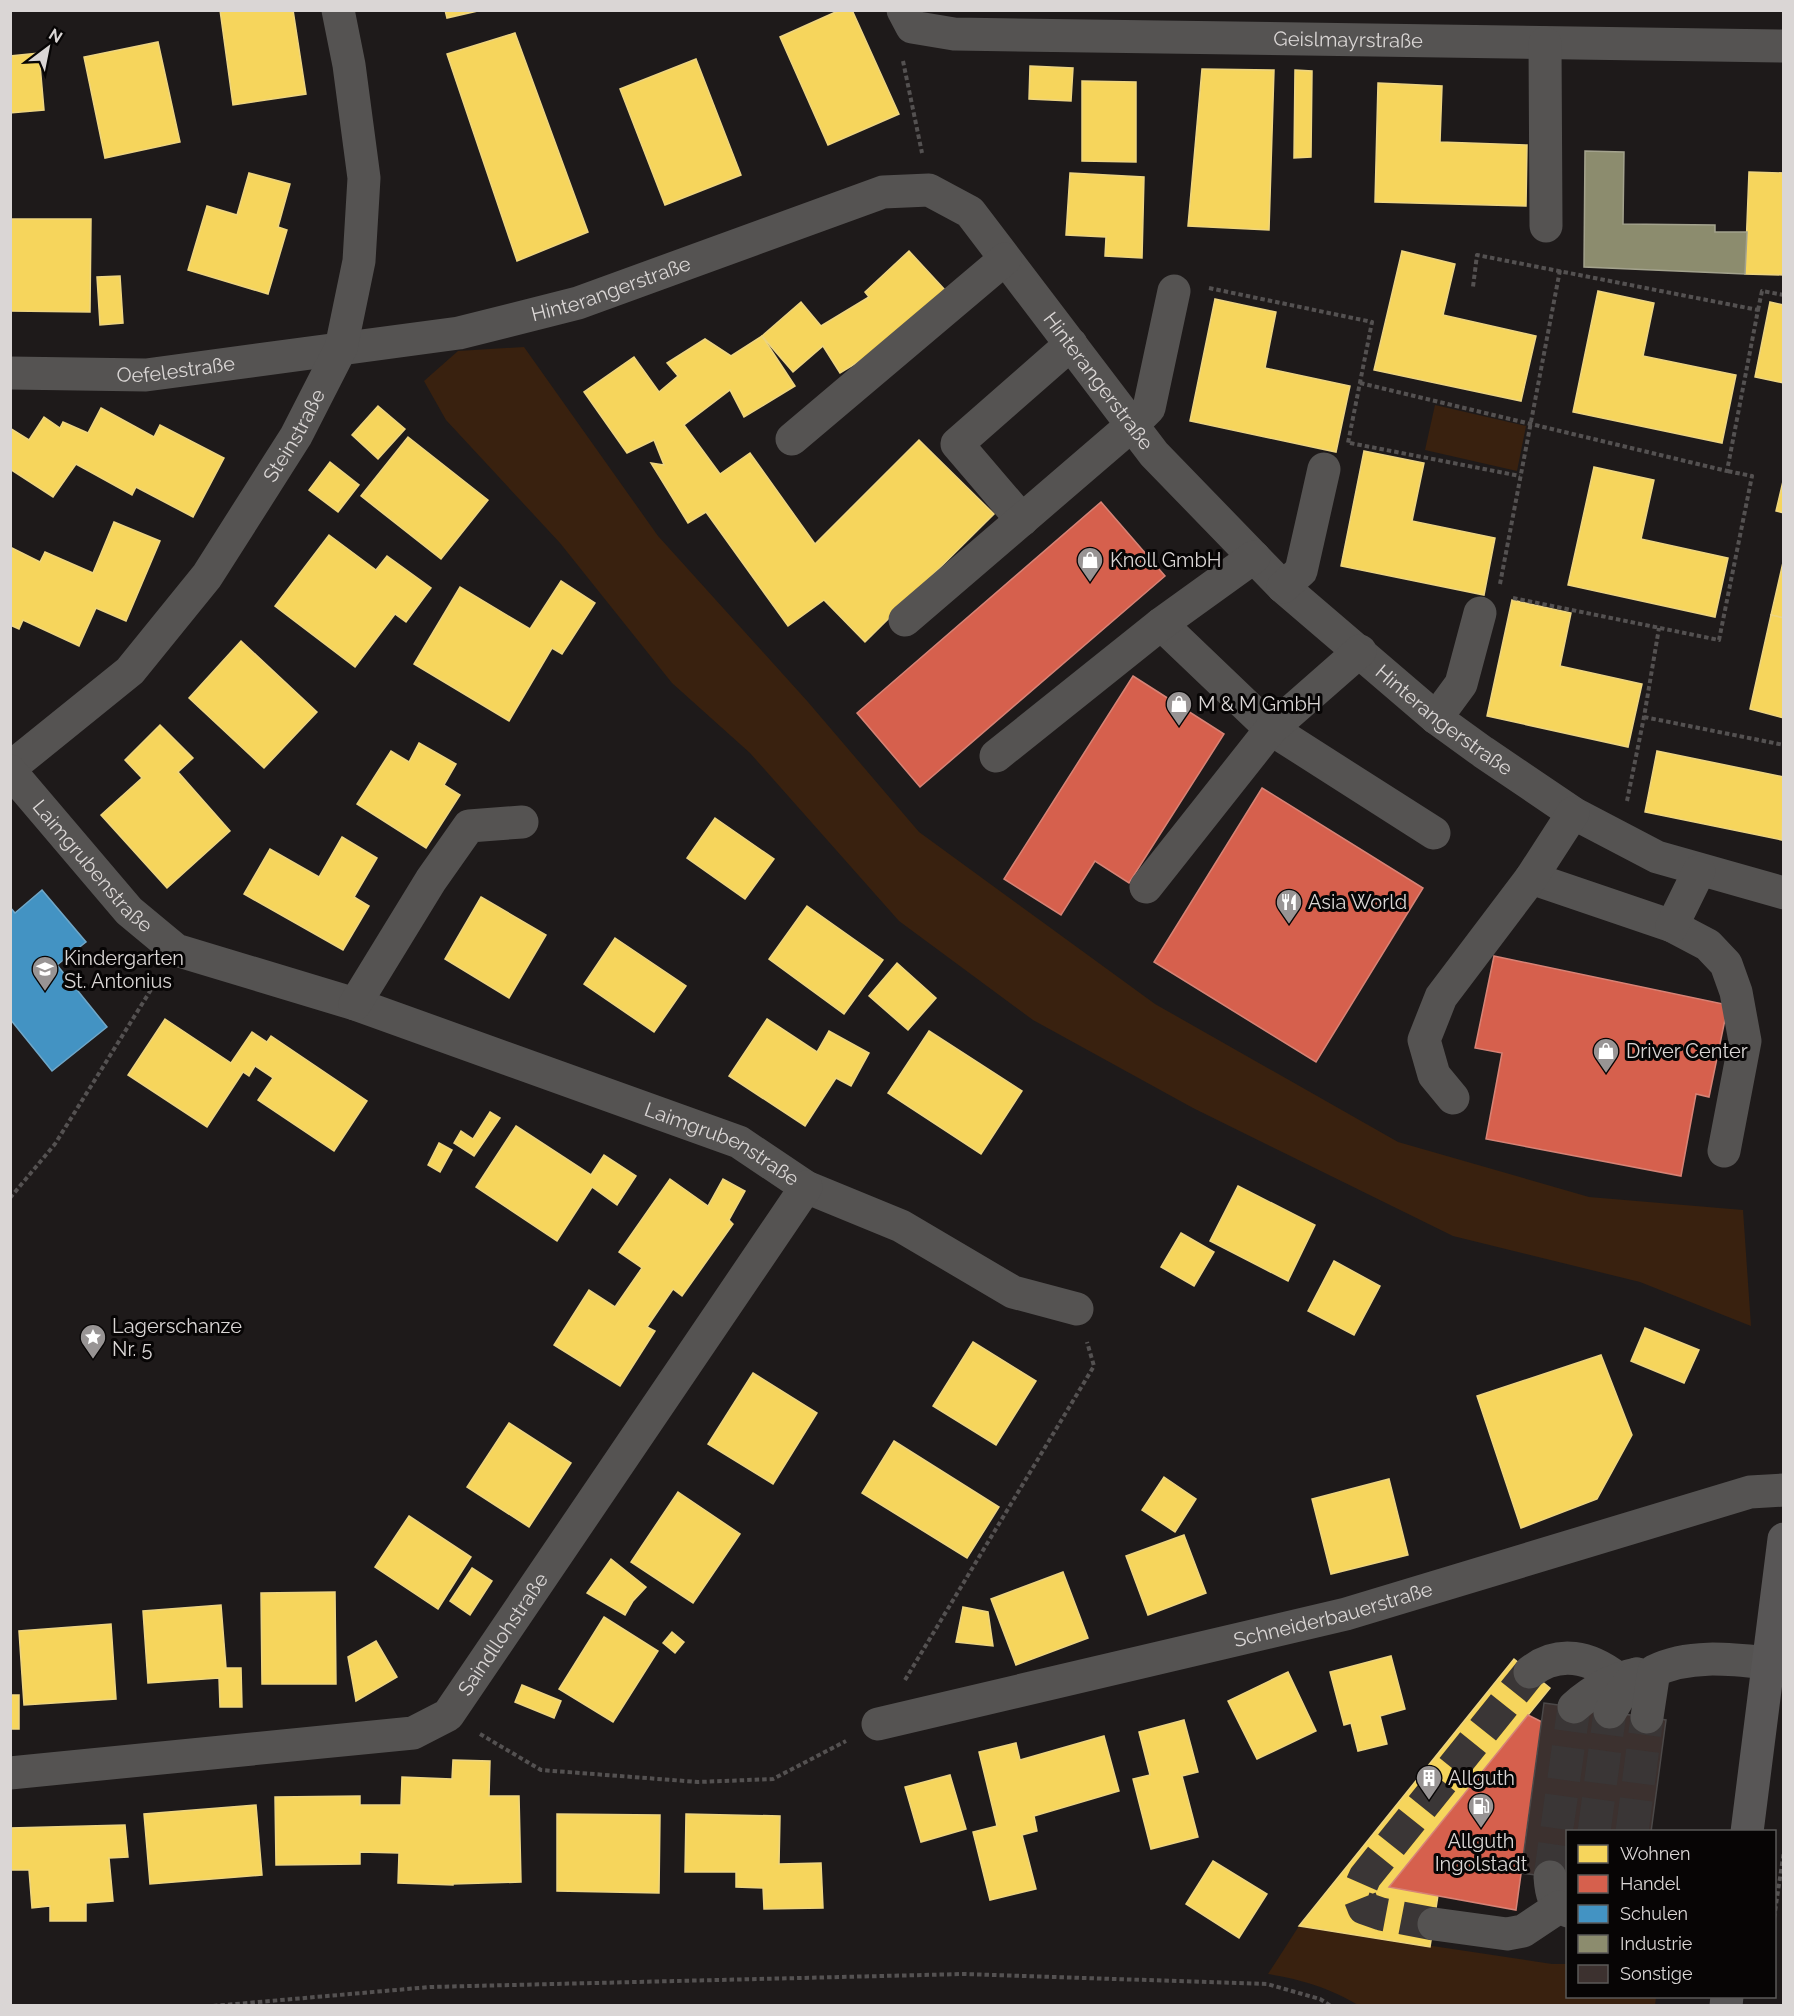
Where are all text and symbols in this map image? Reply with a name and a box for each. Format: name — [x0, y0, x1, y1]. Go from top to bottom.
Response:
north arrow — [18, 18, 78, 78]
text: N — [45, 24, 66, 47]
street label: Geislmayrstraße — [1273, 27, 1423, 53]
street label: Hinterangerstraße — [529, 251, 694, 326]
street label: Hinterangerstraße — [1038, 307, 1159, 455]
street label: Oefelestraße — [116, 351, 237, 387]
street label: Steinstraße — [258, 385, 330, 486]
shop icon: Knoll GmbH — [1075, 545, 1105, 583]
place label: Knoll GmbH — [1110, 548, 1221, 572]
street label: Hinterangerstraße — [1371, 660, 1517, 781]
shop icon: M & M GmbH — [1164, 689, 1194, 727]
place label: M & M GmbH — [1198, 692, 1321, 716]
street label: Laimgrubenstraße — [28, 795, 158, 938]
restaurant icon: Asia World — [1274, 887, 1304, 925]
place label: Asia World — [1308, 890, 1407, 914]
place label: Kindergarten St. Antonius — [64, 946, 184, 993]
school or university icon: Kindergarten St. Antonius — [30, 954, 60, 992]
shop icon: Driver Center — [1591, 1036, 1621, 1074]
place label: Driver Center — [1626, 1039, 1748, 1063]
street label: Laimgrubenstraße — [641, 1097, 804, 1191]
place label: Lagerschanze Nr. 5 — [112, 1314, 242, 1361]
place icon: Lagerschanze Nr. 5 — [78, 1322, 108, 1360]
street label: Saindllohstraße — [453, 1568, 553, 1700]
street label: Schneiderbauerstraße — [1231, 1577, 1436, 1652]
building icon: Allguth — [1414, 1763, 1444, 1801]
place label: Allguth — [1448, 1766, 1515, 1790]
fuel station icon: Allguth Ingolstadt — [1466, 1791, 1496, 1829]
place label: Allguth Ingolstadt — [1435, 1829, 1528, 1876]
legend — [1566, 1830, 1776, 1998]
text: Wohnen — [1620, 1843, 1690, 1864]
text: Handel — [1620, 1873, 1680, 1894]
text: Schulen — [1620, 1903, 1688, 1924]
text: Industrie — [1620, 1933, 1693, 1954]
text: Sonstige — [1620, 1963, 1693, 1984]

